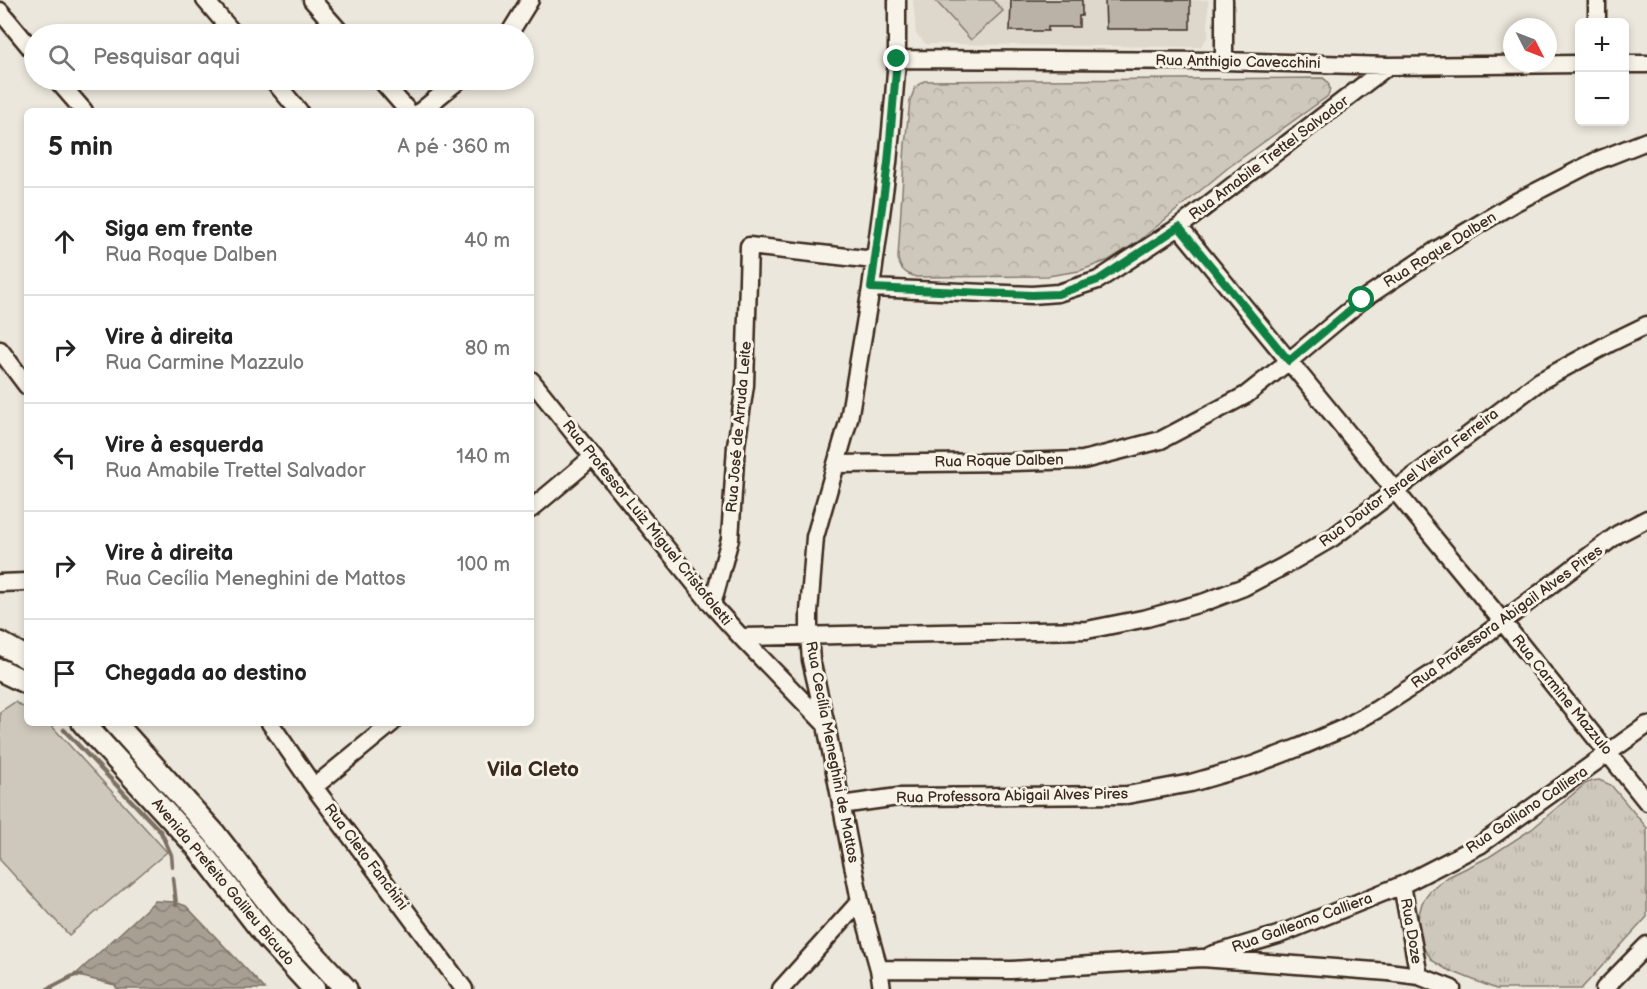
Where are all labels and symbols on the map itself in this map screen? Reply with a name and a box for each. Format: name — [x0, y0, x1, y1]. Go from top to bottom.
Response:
north arrow — [1503, 18, 1557, 72]
route end — [883, 45, 909, 71]
street label: Rua Anthigio Cavecchini — [1155, 51, 1321, 73]
street label: Rua Amabile Trettel Salvador — [1185, 91, 1353, 224]
street label: Rua Roque Dalben — [1380, 208, 1500, 292]
route start — [1348, 286, 1374, 312]
street label: Rua José de Arruda Leite — [722, 340, 756, 513]
street label: Rua Doutor Israel Vieira Ferreira — [1316, 404, 1502, 552]
street label: Rua Professor Luiz Miguel Cristofoletti — [558, 416, 736, 630]
street label: Rua Roque Dalben — [934, 450, 1064, 472]
street label: Rua Professora Abigail Alves Pires — [1408, 541, 1607, 693]
street label: Rua Carmine Mazzulo — [1508, 631, 1616, 759]
street label: Rua Cecília Meneghini de Mattos — [801, 640, 863, 865]
district label: Vila Cleto — [487, 757, 579, 782]
street label: Rua Galliano Calliera — [1462, 762, 1592, 858]
street label: Rua Professora Abigail Alves Pires — [896, 784, 1129, 808]
street label: Avenida Prefeito Galileu Bicudo — [147, 794, 299, 970]
street label: Rua Cleto Fanchini — [320, 800, 412, 914]
street label: Rua Galleano Calliera — [1229, 889, 1375, 957]
street label: Rua Doze — [1396, 897, 1426, 966]

